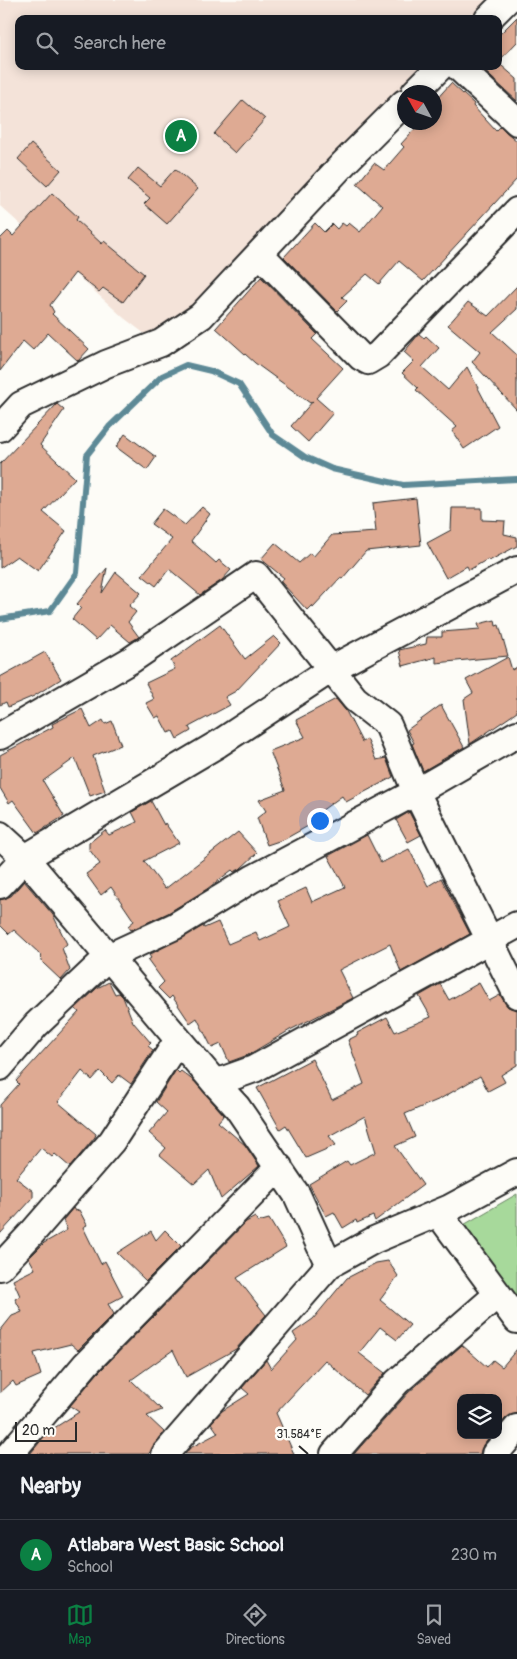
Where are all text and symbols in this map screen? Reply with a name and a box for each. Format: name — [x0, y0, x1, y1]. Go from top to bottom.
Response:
search box — [15, 15, 502, 70]
icon: search — [33, 29, 61, 57]
text: Search here — [73, 31, 166, 55]
north arrow — [397, 85, 442, 130]
pin: A — [165, 117, 197, 155]
your location — [307, 808, 333, 834]
map controls — [457, 1394, 502, 1439]
button: layers — [457, 1394, 502, 1439]
scale bar — [15, 1419, 78, 1442]
text: 20 m — [22, 1422, 55, 1439]
text: 31.584°E — [276, 1427, 322, 1442]
text: Nearby — [20, 1473, 81, 1500]
text: Atlabara West Basic School — [67, 1533, 284, 1557]
text: A — [31, 1545, 41, 1565]
text: 230 m — [451, 1545, 497, 1565]
text: School — [67, 1557, 113, 1577]
tab: Map — [66, 1601, 94, 1648]
tab: Directions — [225, 1601, 285, 1648]
tab: Saved — [416, 1601, 451, 1648]

